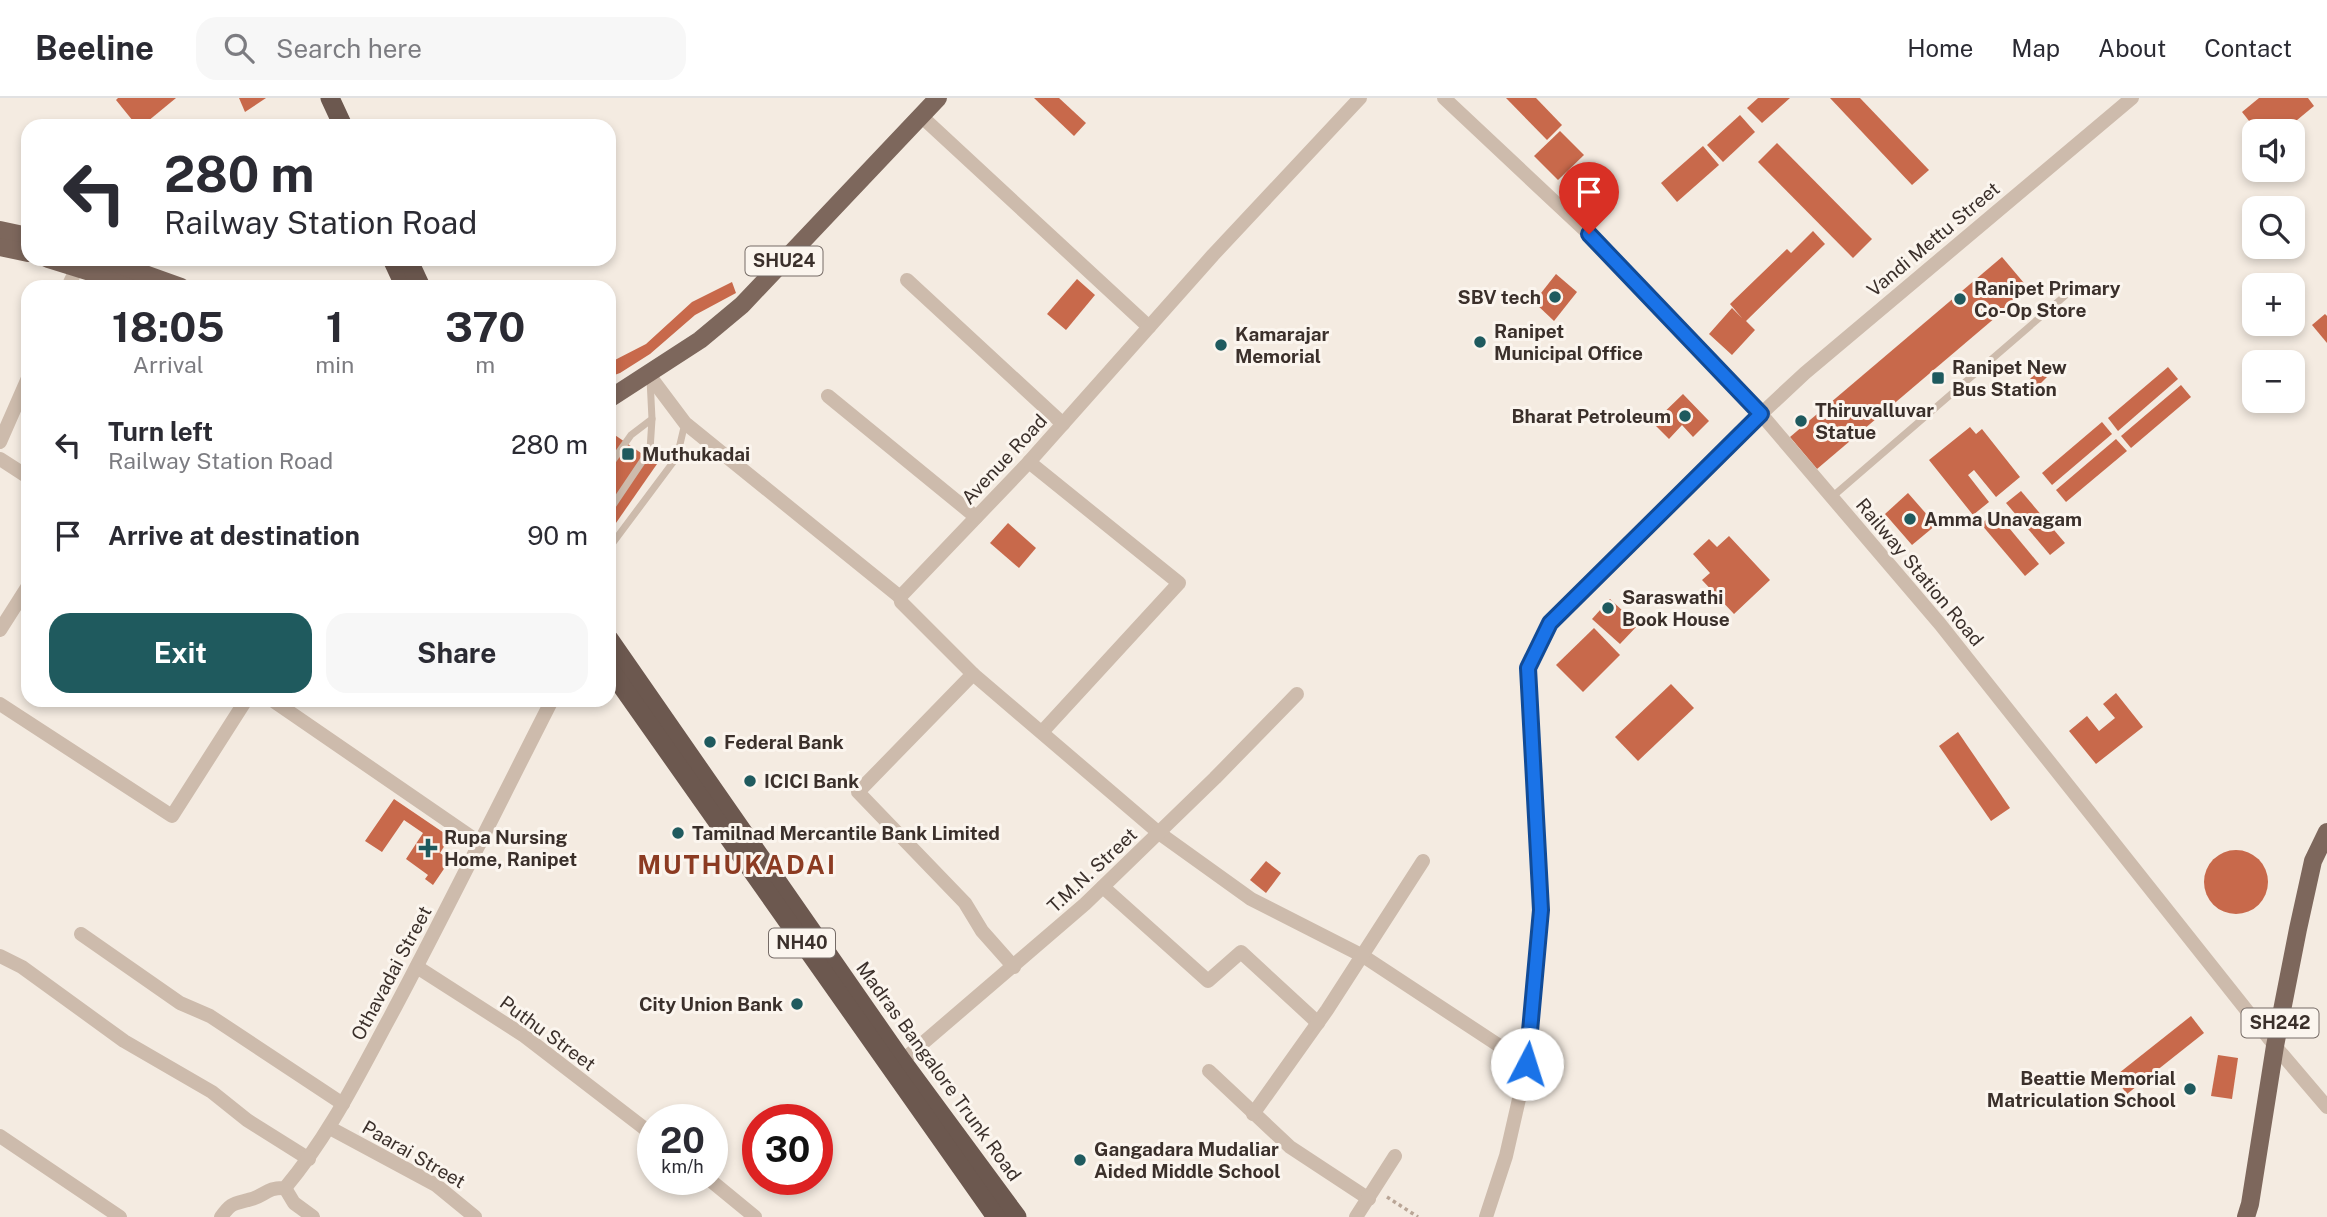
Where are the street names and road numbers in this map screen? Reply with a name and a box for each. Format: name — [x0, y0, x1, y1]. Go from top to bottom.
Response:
street label: Vandi Mettu Street — [1862, 177, 2004, 301]
road number: SHU24 — [746, 246, 822, 276]
street label: Avenue Road — [957, 410, 1051, 508]
street label: Railway Station Road — [1852, 494, 1988, 650]
street label: T.M.N. Street — [1043, 823, 1141, 917]
street label: Othavadai Street — [346, 902, 436, 1044]
road number: NH40 — [769, 928, 835, 958]
street label: Madras Bangalore Trunk Road — [852, 957, 1026, 1185]
street label: Puthu Street — [496, 991, 600, 1075]
road number: SH242 — [2242, 1008, 2318, 1038]
street label: Paarai Street — [359, 1116, 469, 1192]

